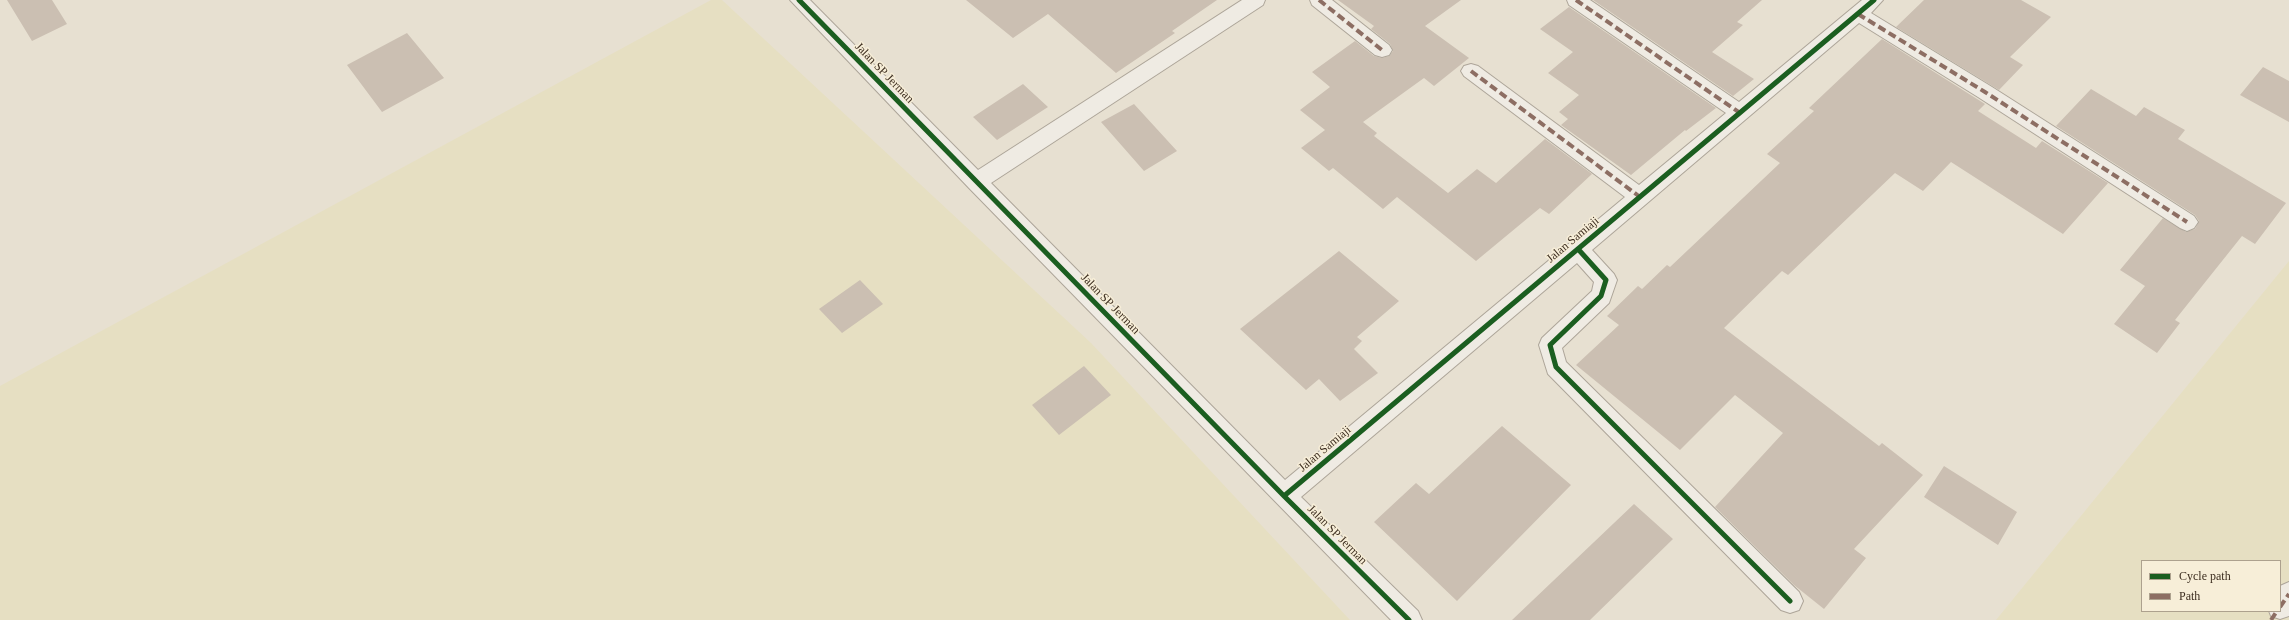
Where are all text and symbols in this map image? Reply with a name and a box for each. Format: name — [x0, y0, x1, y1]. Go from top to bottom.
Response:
street label: Jalan SP Jerman — [852, 40, 916, 106]
street label: Jalan Samiaji — [1544, 214, 1602, 266]
street label: Jalan SP Jerman — [1078, 271, 1142, 337]
street label: Jalan Samiaji — [1296, 423, 1354, 475]
street label: Jalan SP Jerman — [1304, 502, 1370, 568]
legend — [2141, 560, 2281, 612]
text: Cycle path — [2179, 569, 2231, 583]
text: Path — [2179, 589, 2200, 603]

